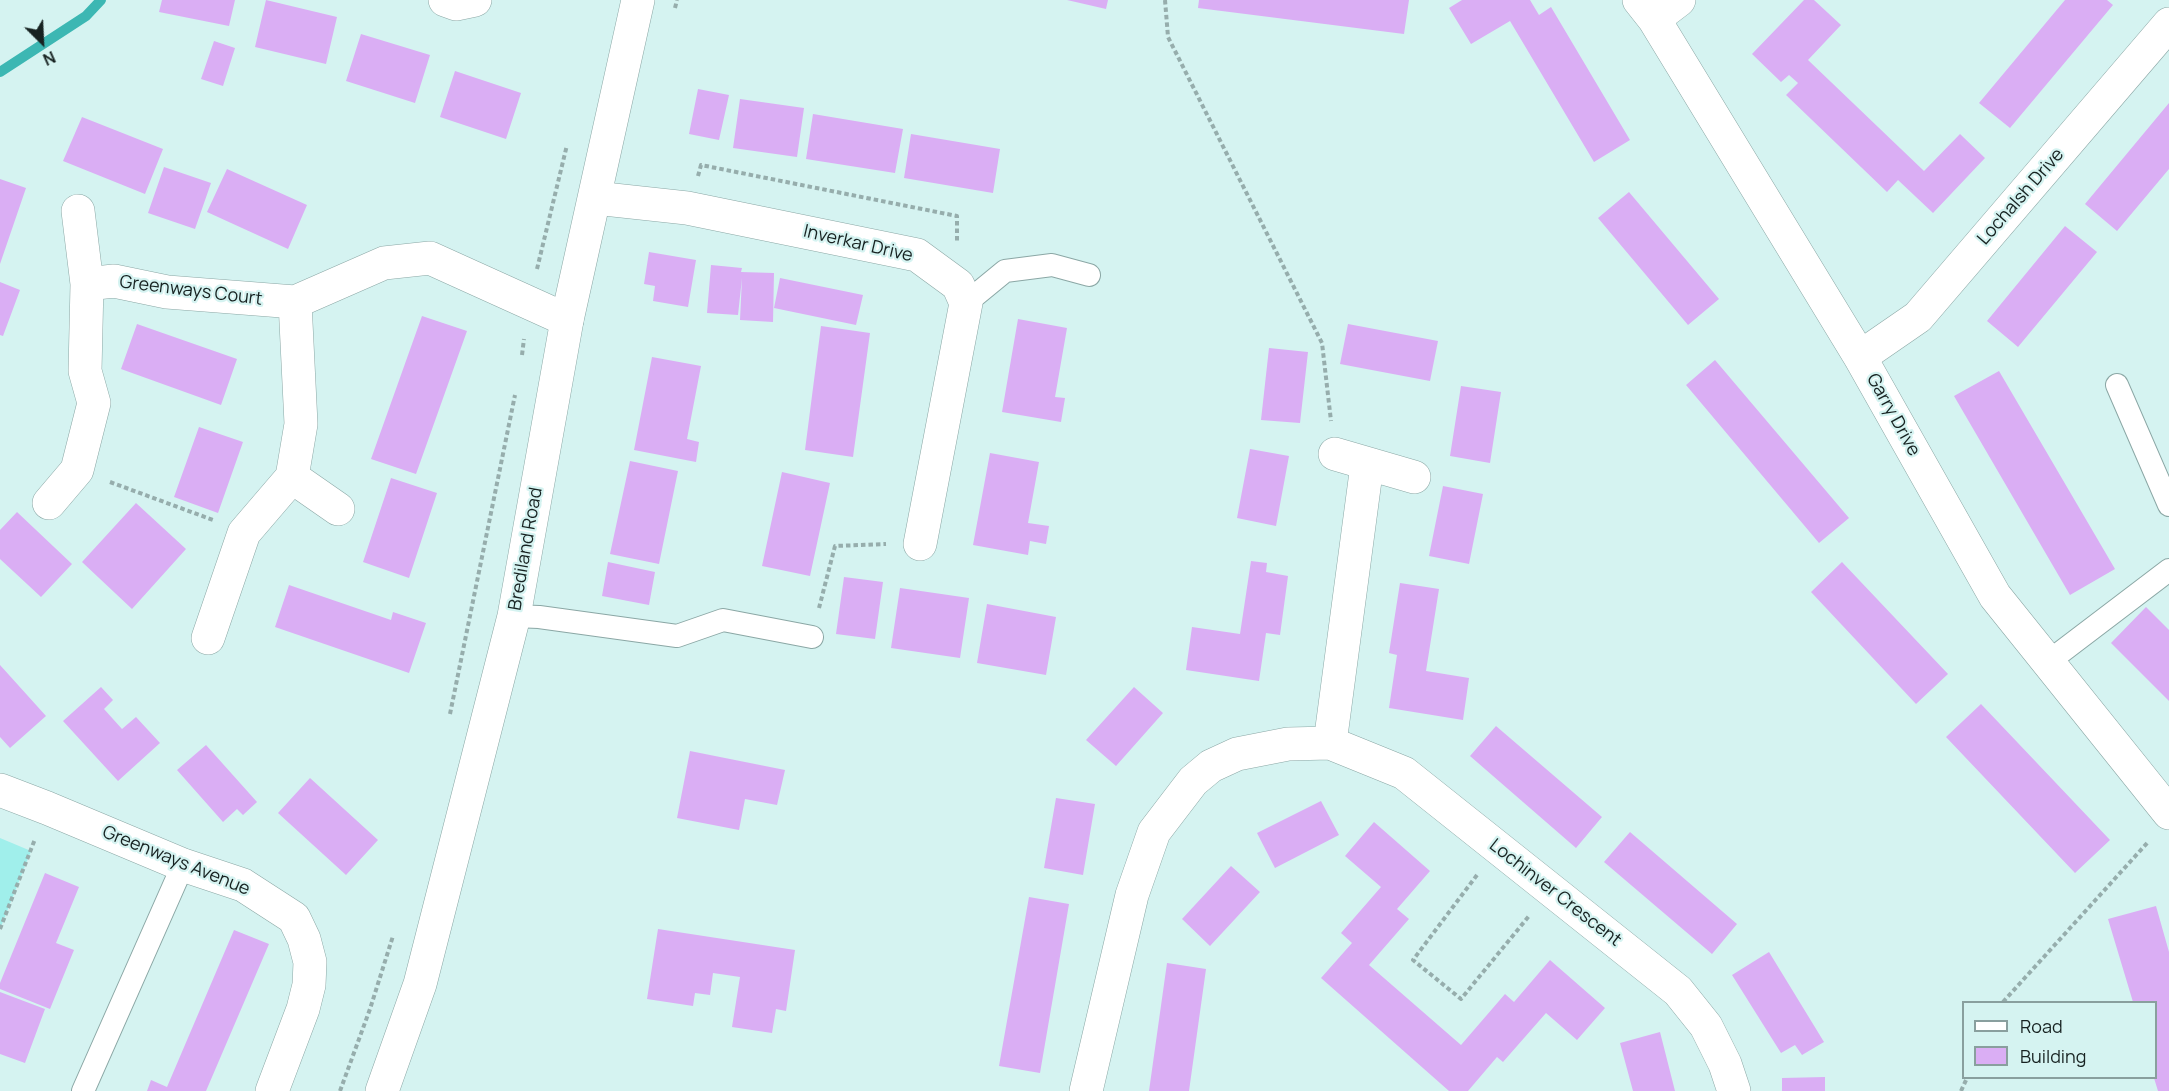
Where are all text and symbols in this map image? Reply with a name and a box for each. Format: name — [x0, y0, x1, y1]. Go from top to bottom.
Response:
north arrow — [12, 12, 72, 72]
text: N — [40, 46, 59, 71]
street label: Lochalsh Drive — [1973, 144, 2069, 250]
street label: Inverkar Drive — [801, 221, 915, 267]
street label: Greenways Court — [118, 272, 264, 310]
street label: Garry Drive — [1862, 370, 1924, 460]
street label: Brediland Road — [505, 486, 547, 612]
street label: Greenways Avenue — [99, 822, 253, 900]
street label: Lochinver Crescent — [1485, 835, 1625, 951]
legend — [1962, 1001, 2157, 1079]
text: Road — [2020, 1014, 2063, 1038]
text: Building — [2020, 1044, 2086, 1068]

